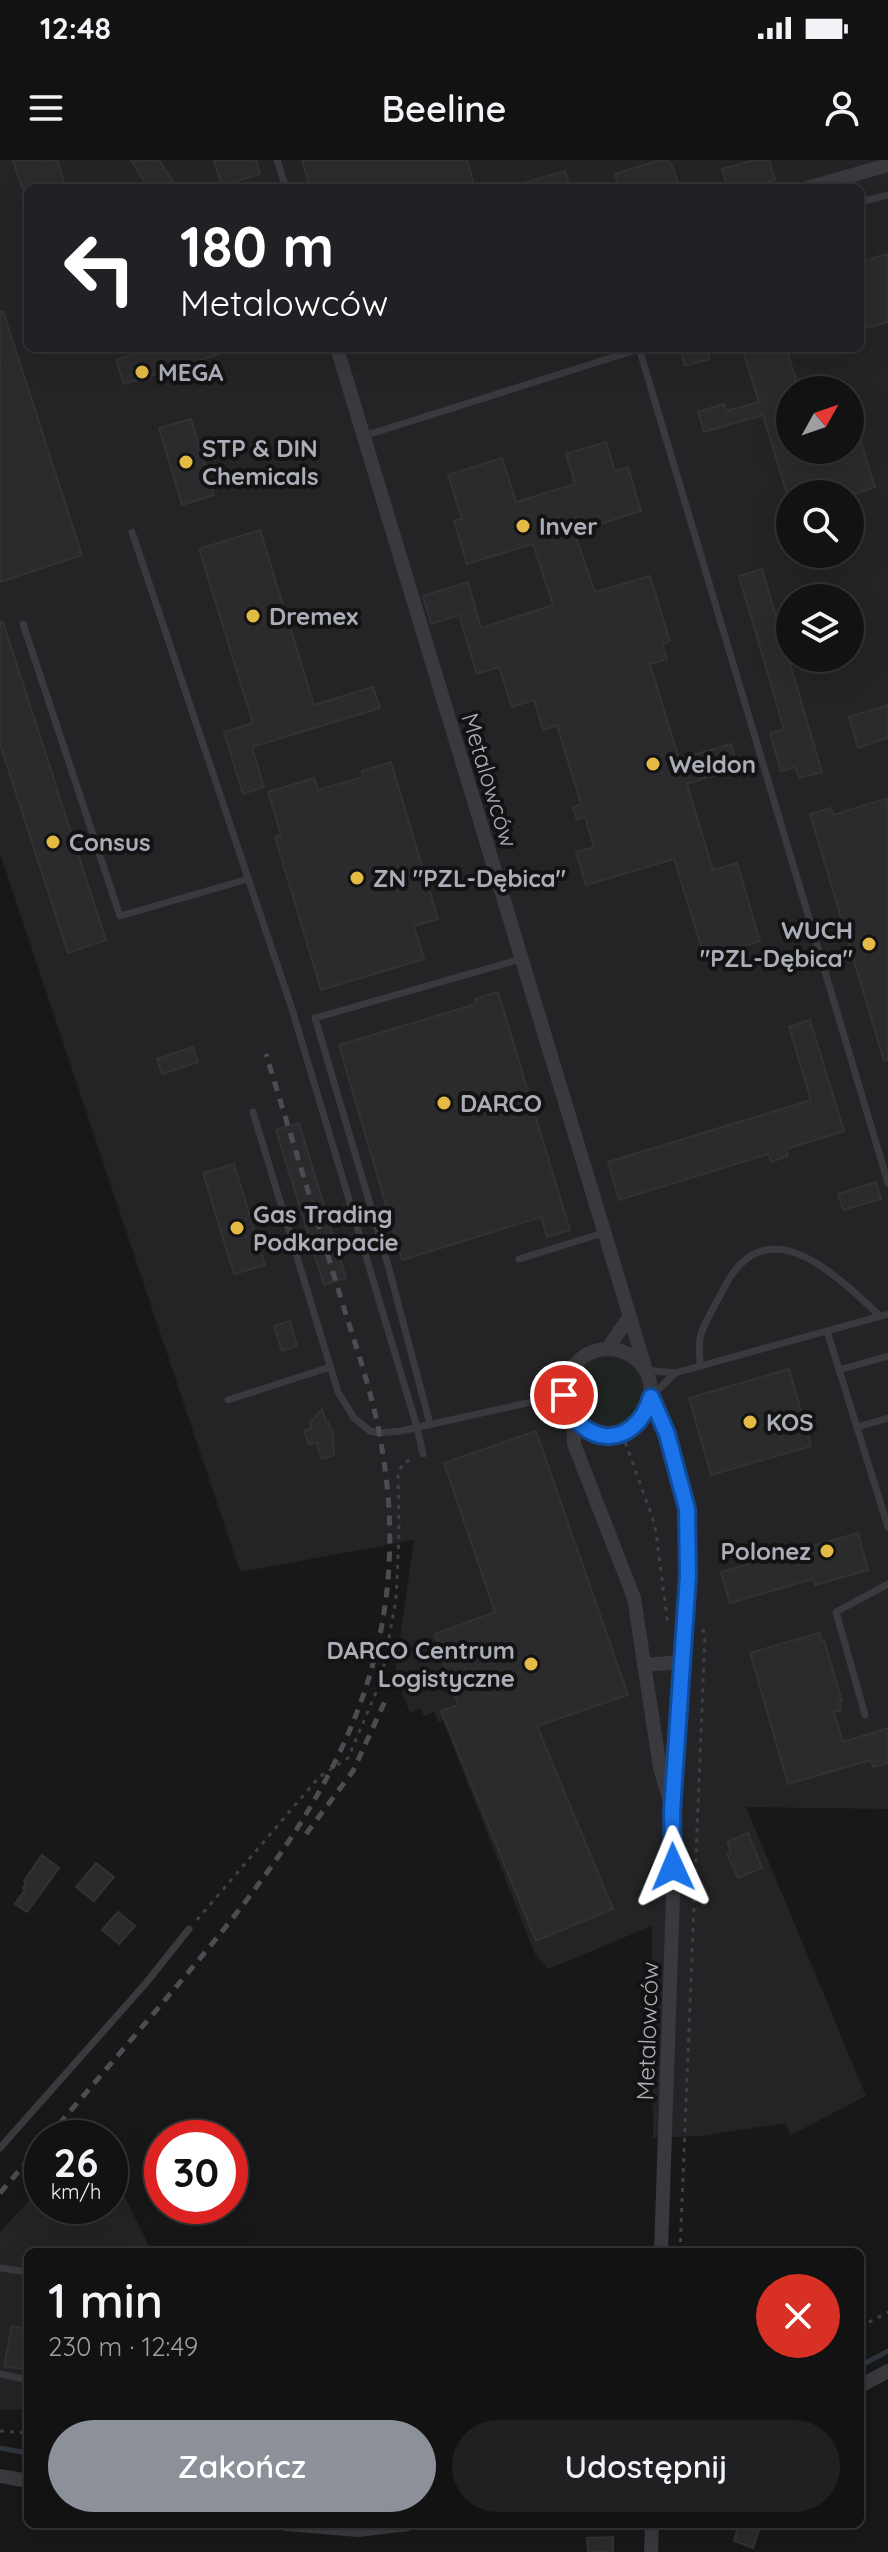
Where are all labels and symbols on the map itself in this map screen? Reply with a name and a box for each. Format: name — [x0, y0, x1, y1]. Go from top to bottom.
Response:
place label: MEGA — [158, 357, 224, 387]
marker: MEGA — [133, 363, 151, 381]
north arrow — [776, 376, 864, 464]
place label: STP & DIN Chemicals — [202, 433, 319, 491]
marker: STP & DIN Chemicals — [177, 453, 195, 471]
place label: Inver — [539, 511, 598, 541]
marker: Inver — [514, 517, 532, 535]
place label: Dremex — [269, 601, 358, 631]
marker: Dremex — [244, 607, 262, 625]
street label: Metalowców — [455, 709, 525, 851]
place label: Weldon — [669, 749, 756, 779]
marker: Weldon — [644, 755, 662, 773]
place label: Consus — [69, 827, 151, 857]
marker: Consus — [44, 833, 62, 851]
place label: ZN "PZL-Dębica" — [373, 863, 566, 893]
marker: ZN "PZL-Dębica" — [348, 869, 366, 887]
place label: WUCH "PZL-Dębica" — [700, 915, 853, 973]
marker: WUCH "PZL-Dębica" — [860, 935, 878, 953]
place label: DARCO — [460, 1088, 542, 1118]
marker: DARCO — [435, 1094, 453, 1112]
place label: Gas Trading Podkarpacie — [253, 1199, 399, 1257]
marker: Gas Trading Podkarpacie — [228, 1219, 246, 1237]
pin — [530, 1361, 598, 1429]
place label: KOS — [766, 1407, 814, 1437]
marker: KOS — [741, 1413, 759, 1431]
place label: Polonez — [720, 1536, 811, 1566]
marker: Polonez — [818, 1542, 836, 1560]
place label: DARCO Centrum Logistyczne — [326, 1635, 515, 1693]
marker: DARCO Centrum Logistyczne — [522, 1655, 540, 1673]
position arrow — [631, 1825, 715, 1909]
street label: Metalowców — [630, 1961, 664, 2101]
speed limit sign: 30 — [144, 2120, 248, 2224]

